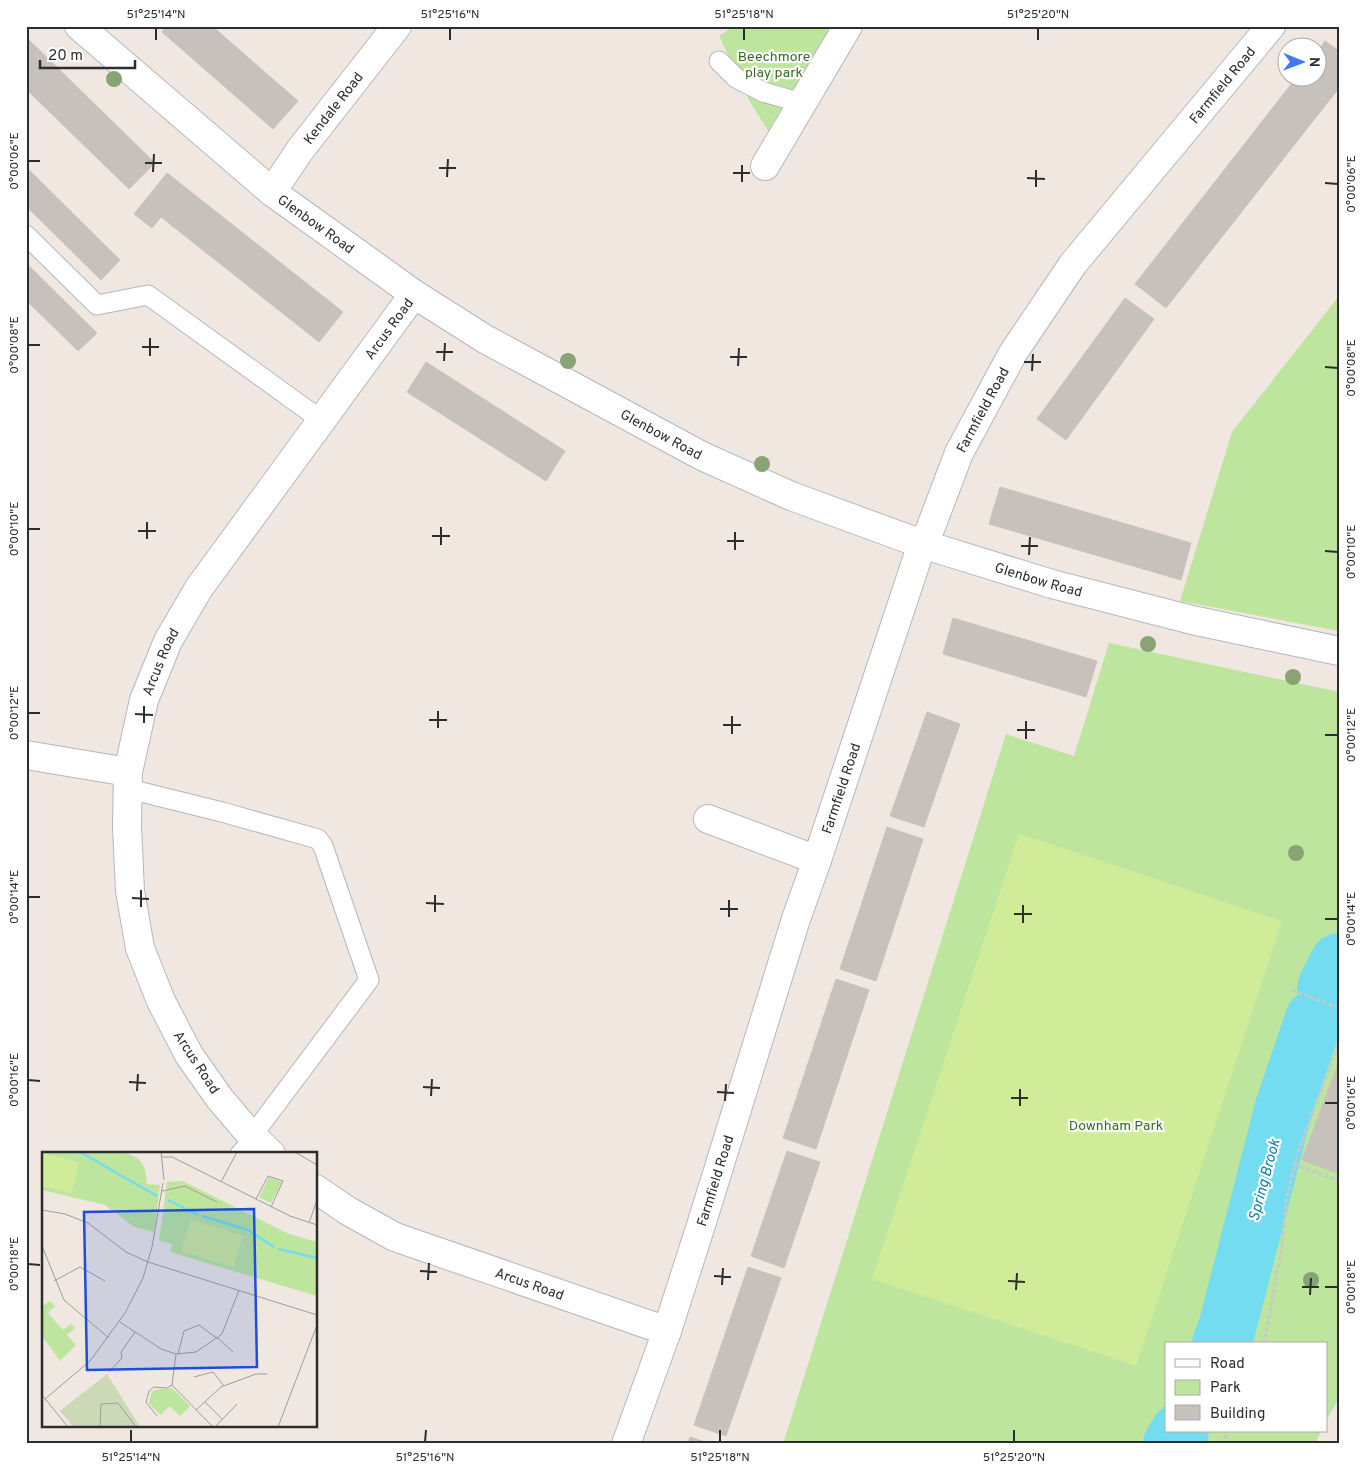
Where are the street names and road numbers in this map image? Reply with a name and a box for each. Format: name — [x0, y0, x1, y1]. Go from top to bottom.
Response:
street label: Farmfield Road — [1186, 44, 1260, 128]
street label: Kendale Road — [301, 69, 368, 148]
street label: Glenbow Road — [274, 192, 357, 258]
street label: Arcus Road — [362, 295, 418, 363]
street label: Farmfield Road — [954, 365, 1014, 456]
street label: Glenbow Road — [617, 407, 705, 464]
street label: Glenbow Road — [992, 560, 1084, 601]
street label: Arcus Road — [140, 626, 184, 699]
street label: Farmfield Road — [819, 741, 865, 836]
street label: Arcus Road — [169, 1028, 222, 1097]
street label: Farmfield Road — [694, 1133, 738, 1229]
street label: Arcus Road — [492, 1265, 566, 1305]

